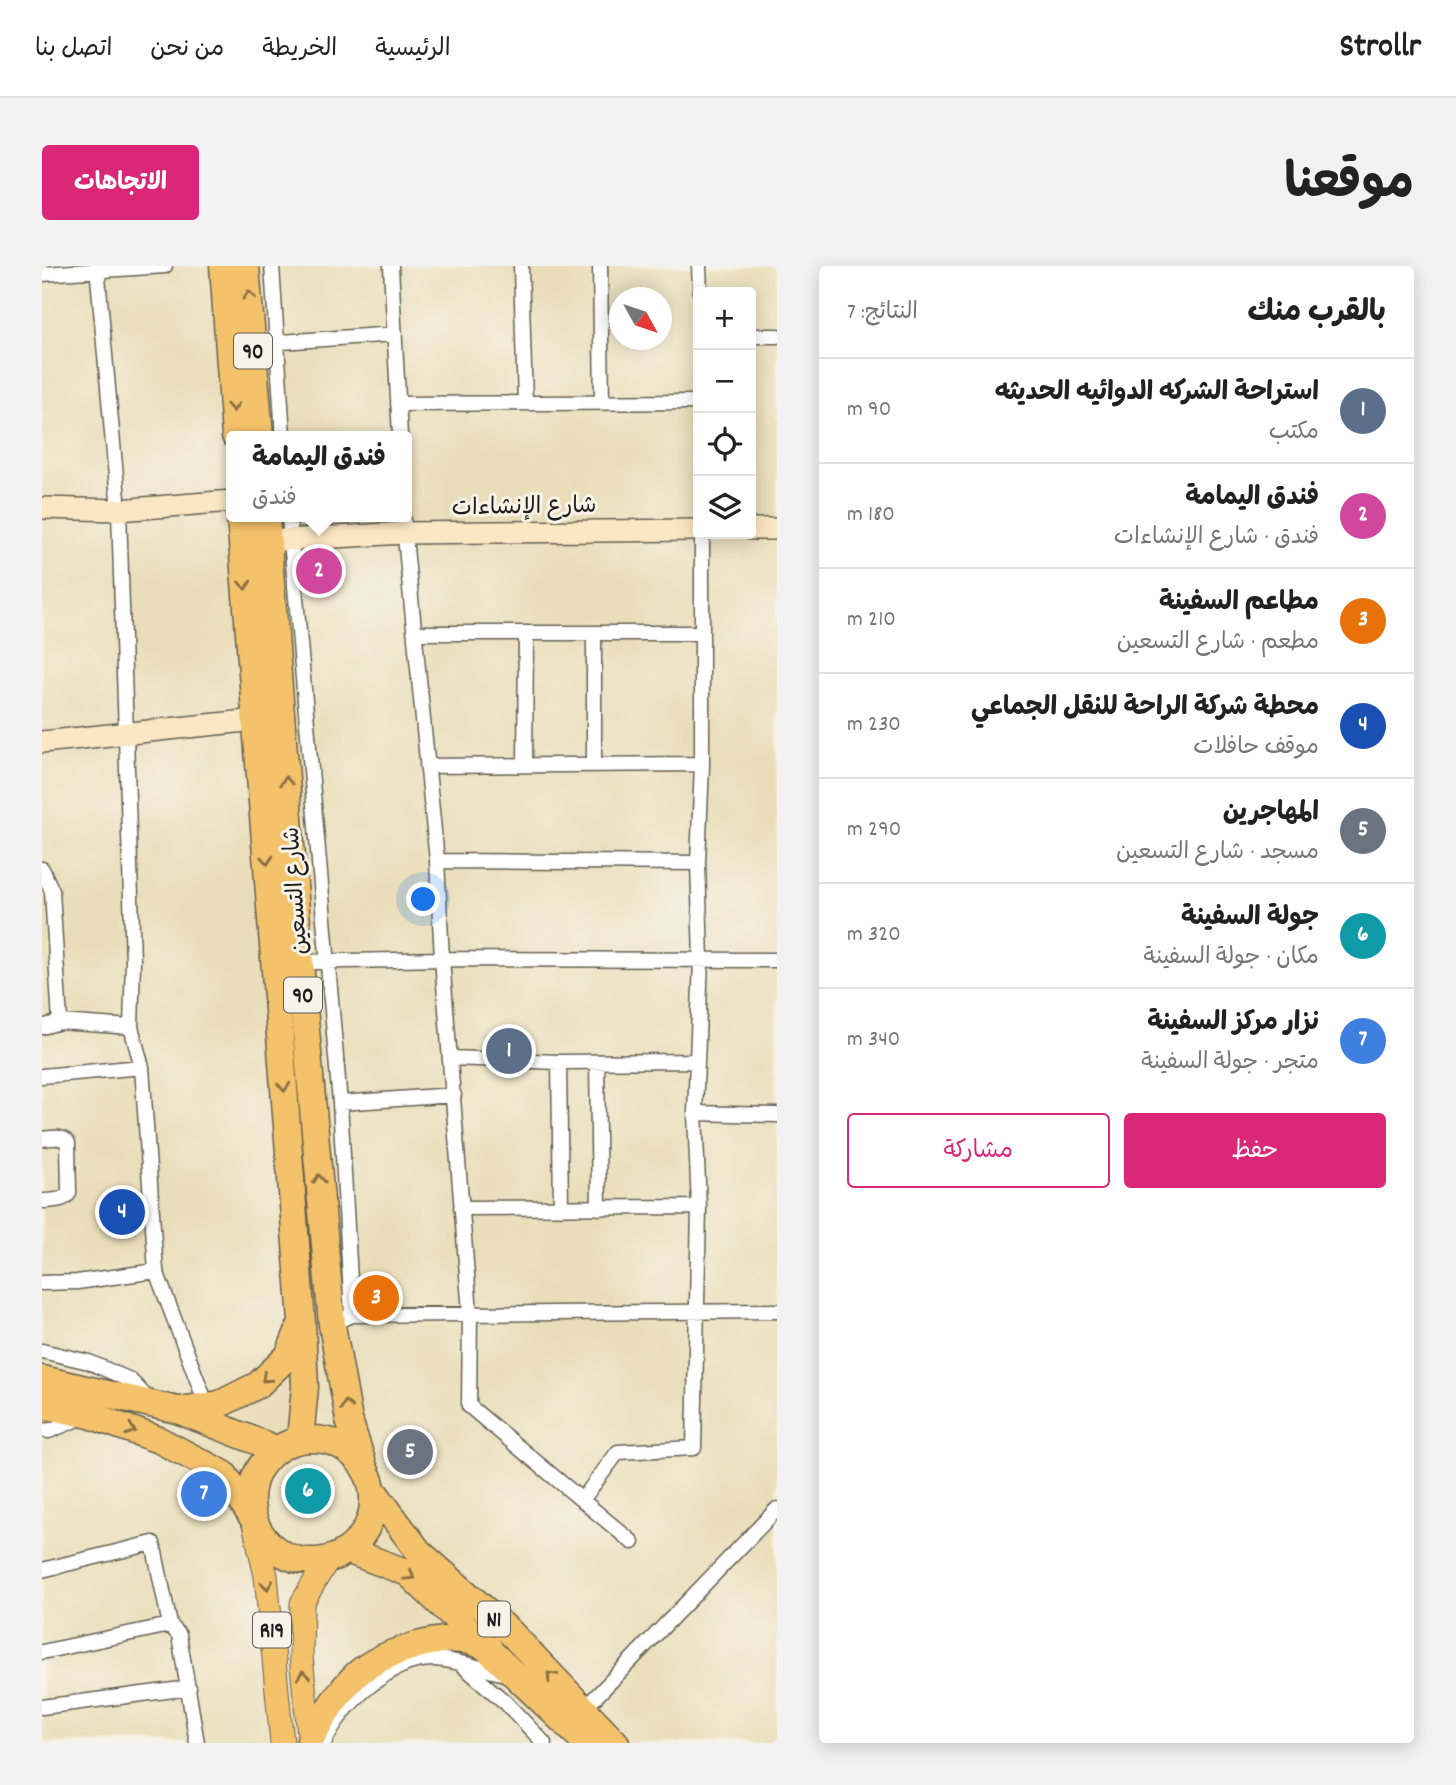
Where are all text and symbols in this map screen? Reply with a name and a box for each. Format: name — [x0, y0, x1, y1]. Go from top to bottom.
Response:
text: Strollr — [1339, 25, 1421, 72]
text: اتصل بنا — [35, 33, 112, 67]
text: من نحن — [150, 33, 224, 67]
text: الخريطة — [262, 33, 337, 67]
text: الرئيسية — [375, 33, 451, 67]
button: الاتجاهات — [42, 145, 199, 220]
text: موقعنا — [1284, 151, 1414, 221]
north arrow — [609, 287, 672, 350]
map controls — [693, 287, 756, 539]
button: + — [693, 287, 756, 350]
one-way arrow — [242, 289, 257, 300]
text: بالقرب منك — [1248, 293, 1386, 336]
text: النتائج: 7 — [847, 297, 918, 330]
road number: 90 — [234, 334, 272, 368]
button: − — [693, 350, 756, 413]
text: استراحة الشركه الدوائيه الحديثه — [995, 375, 1319, 412]
text: 90 m — [847, 394, 891, 427]
text: 1 — [1360, 394, 1366, 427]
one-way arrow — [225, 402, 240, 413]
button: locate — [693, 413, 756, 476]
text: مكتب — [1269, 417, 1319, 450]
popup — [226, 431, 412, 522]
text: فندق اليمامة — [252, 441, 386, 478]
button: layers — [693, 476, 756, 539]
text: فندق اليمامة — [1185, 480, 1319, 517]
text: فندق — [252, 483, 297, 516]
street label: شارع الإنشاءات — [451, 491, 597, 526]
text: 180 m — [847, 499, 895, 532]
text: 2 — [1358, 499, 1368, 532]
text: فندق · شارع الإنشاءات — [1114, 522, 1319, 555]
pin: 2 — [296, 545, 342, 597]
one-way arrow — [237, 580, 252, 591]
text: مطاعم السفينة — [1159, 585, 1319, 622]
text: 210 m — [847, 604, 896, 637]
text: 3 — [1358, 604, 1368, 637]
text: مطعم · شارع التسعين — [1117, 627, 1319, 660]
text: محطة شركة الراحة للنقل الجماعي — [971, 690, 1319, 727]
text: 230 m — [847, 709, 901, 742]
text: 4 — [1358, 709, 1368, 742]
text: موقف حافلات — [1193, 732, 1319, 765]
one-way arrow — [279, 775, 294, 786]
text: المهاجرين — [1223, 795, 1319, 832]
text: 290 m — [847, 814, 901, 847]
text: 5 — [1358, 814, 1368, 847]
street label: شارع التسعين — [277, 826, 318, 956]
text: مسجد · شارع التسعين — [1116, 837, 1319, 870]
one-way arrow — [259, 855, 274, 866]
your location — [406, 882, 440, 916]
text: جولة السفينة — [1181, 900, 1319, 937]
text: 320 m — [847, 919, 901, 952]
text: 6 — [1357, 919, 1369, 952]
text: مكان · جولة السفينة — [1144, 942, 1319, 975]
road number: 90 — [284, 978, 322, 1012]
text: نزار مركز السفينة — [1147, 1005, 1319, 1042]
text: 340 m — [847, 1024, 900, 1057]
text: 7 — [1359, 1024, 1367, 1057]
pin: 1 — [486, 1025, 532, 1077]
text: متجر · جولة السفينة — [1141, 1047, 1319, 1080]
one-way arrow — [276, 1082, 291, 1093]
button: مشاركة — [847, 1113, 1110, 1188]
button: حفظ — [1124, 1113, 1386, 1188]
one-way arrow — [312, 1173, 327, 1184]
pin: 4 — [99, 1186, 145, 1238]
pin: 3 — [353, 1272, 399, 1324]
one-way arrow — [261, 1369, 274, 1382]
one-way arrow — [339, 1399, 354, 1411]
one-way arrow — [125, 1422, 137, 1436]
pin: 5 — [387, 1426, 433, 1478]
pin: 6 — [285, 1465, 331, 1517]
pin: 7 — [181, 1468, 227, 1520]
one-way arrow — [402, 1568, 415, 1580]
one-way arrow — [259, 1580, 274, 1591]
road number: N1 — [478, 1602, 510, 1636]
road number: R19 — [253, 1612, 291, 1648]
one-way arrow — [296, 1669, 311, 1680]
one-way arrow — [547, 1671, 560, 1684]

